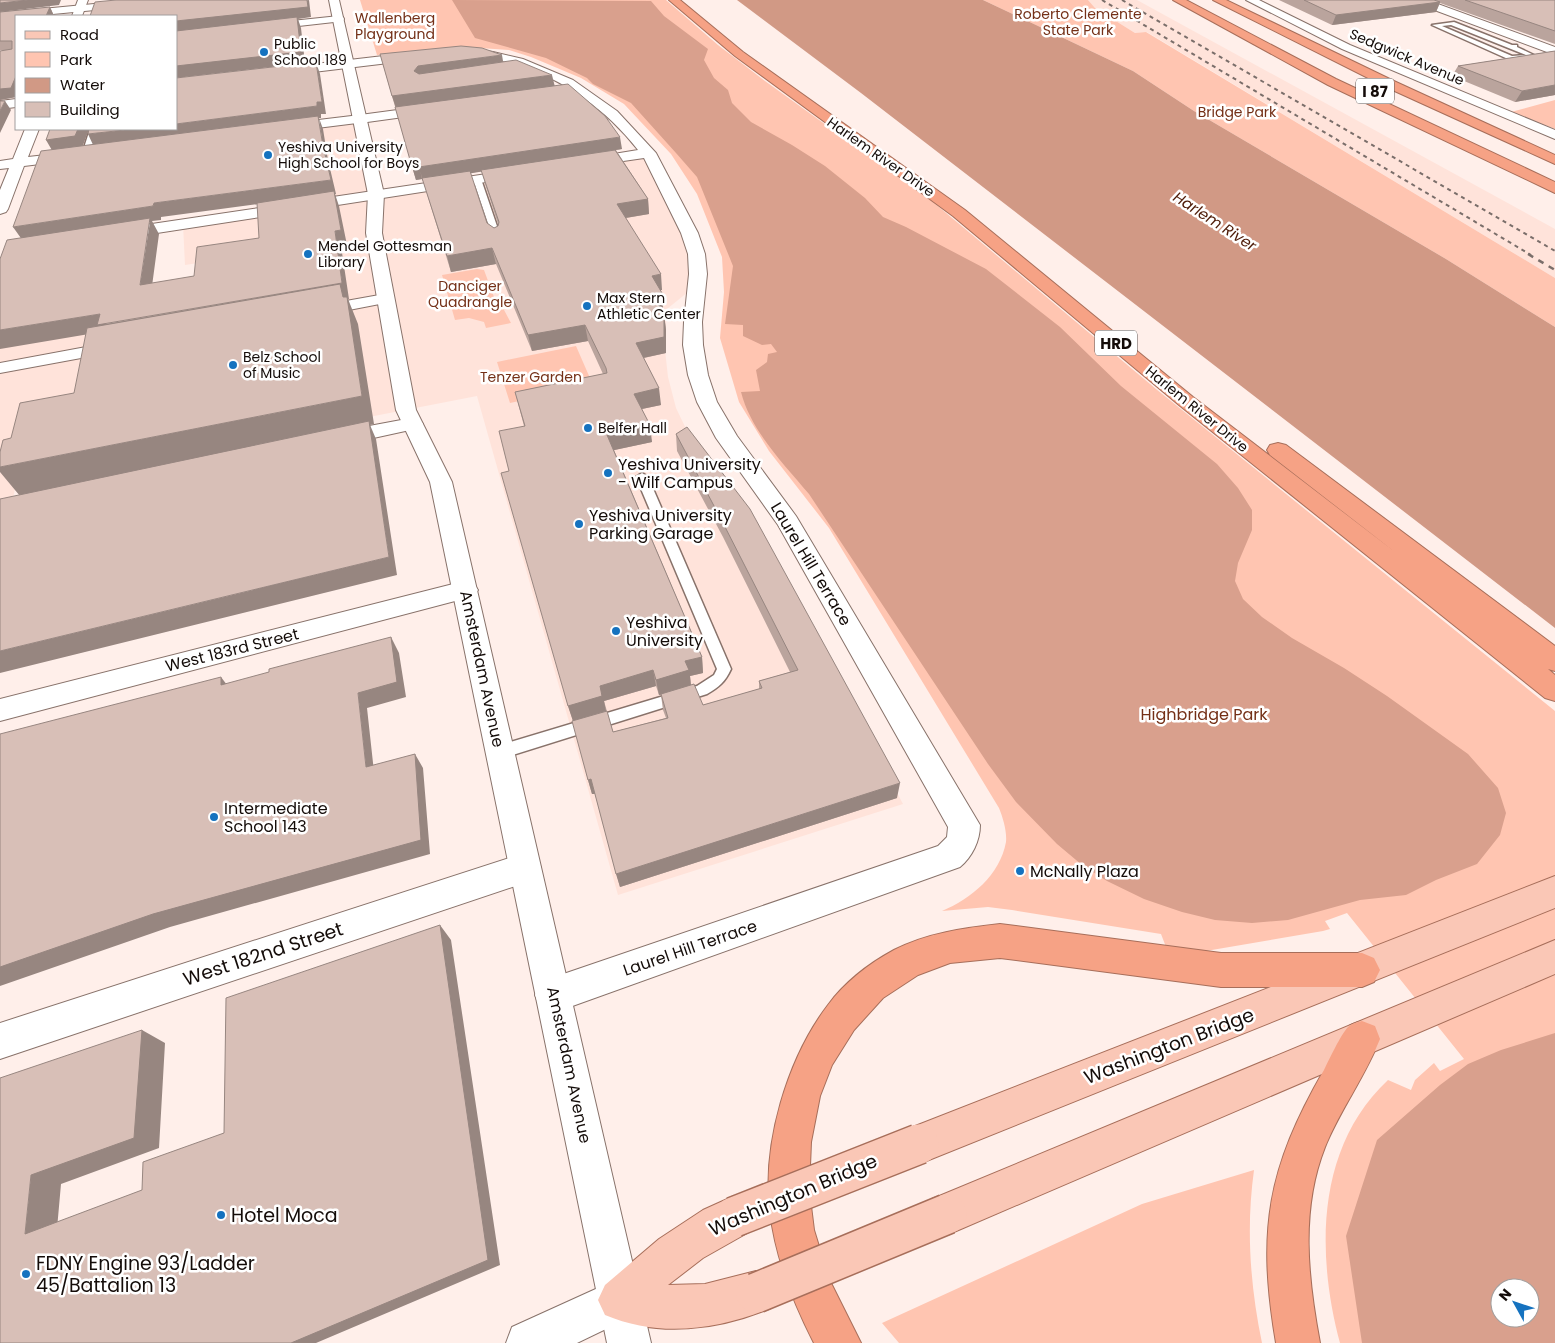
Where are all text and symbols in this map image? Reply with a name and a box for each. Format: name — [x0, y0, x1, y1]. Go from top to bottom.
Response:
park label: Roberto Clemente State Park — [1014, 4, 1142, 40]
park label: Wallenberg Playground — [355, 8, 435, 44]
legend — [15, 15, 178, 130]
text: Road — [60, 24, 99, 45]
street label: Sedgwick Avenue — [1347, 24, 1468, 90]
place label: Public School 189 — [274, 34, 347, 70]
marker: Public School 189 — [258, 46, 270, 58]
text: Park — [60, 49, 92, 70]
text: Water — [60, 74, 106, 95]
road number: I 87 — [1356, 78, 1394, 104]
text: Building — [60, 99, 120, 120]
park label: Bridge Park — [1198, 102, 1277, 122]
street label: Harlem River Drive — [823, 112, 939, 202]
place label: Yeshiva University High School for Boys — [278, 137, 419, 173]
marker: Yeshiva University High School for Boys — [262, 149, 274, 161]
water label: Harlem River — [1169, 186, 1261, 256]
place label: Mendel Gottesman Library — [318, 236, 452, 272]
marker: Mendel Gottesman Library — [302, 248, 314, 260]
park label: Danciger Quadrangle — [428, 276, 512, 312]
place label: Max Stern Athletic Center — [597, 288, 701, 324]
marker: Max Stern Athletic Center — [581, 300, 593, 312]
road number: HRD — [1095, 330, 1137, 356]
place label: Belz School of Music — [243, 347, 321, 383]
marker: Belz School of Music — [227, 359, 239, 371]
street label: Harlem River Drive — [1141, 361, 1253, 457]
park label: Tenzer Garden — [480, 367, 582, 387]
place label: Belfer Hall — [598, 418, 667, 438]
marker: Belfer Hall — [582, 422, 594, 434]
place label: Yeshiva University - Wilf Campus — [618, 453, 761, 494]
marker: Yeshiva University - Wilf Campus — [602, 467, 614, 479]
street label: Laurel Hill Terrace — [765, 498, 857, 630]
place label: Yeshiva University Parking Garage — [589, 504, 732, 545]
marker: Yeshiva University Parking Garage — [573, 518, 585, 530]
street label: Amsterdam Avenue — [454, 588, 510, 750]
place label: Yeshiva University — [626, 611, 703, 652]
street label: West 183rd Street — [163, 622, 301, 678]
marker: Yeshiva University — [610, 625, 622, 637]
park label: Highbridge Park — [1141, 703, 1268, 726]
place label: Intermediate School 143 — [224, 797, 328, 838]
marker: Intermediate School 143 — [208, 811, 220, 823]
place label: McNally Plaza — [1030, 860, 1139, 883]
marker: McNally Plaza — [1014, 865, 1026, 877]
street label: Laurel Hill Terrace — [620, 914, 760, 982]
street label: West 182nd Street — [179, 915, 347, 993]
street label: Amsterdam Avenue — [541, 984, 597, 1146]
street label: Washington Bridge — [1080, 1001, 1258, 1091]
street label: Washington Bridge — [705, 1147, 881, 1243]
place label: Hotel Moca — [231, 1202, 338, 1229]
marker: Hotel Moca — [215, 1209, 227, 1221]
place label: FDNY Engine 93/Ladder 45/Battalion 13 — [36, 1250, 255, 1299]
marker: FDNY Engine 93/Ladder 45/Battalion 13 — [20, 1268, 32, 1280]
north arrow — [1490, 1278, 1540, 1328]
text: N — [1494, 1284, 1516, 1305]

